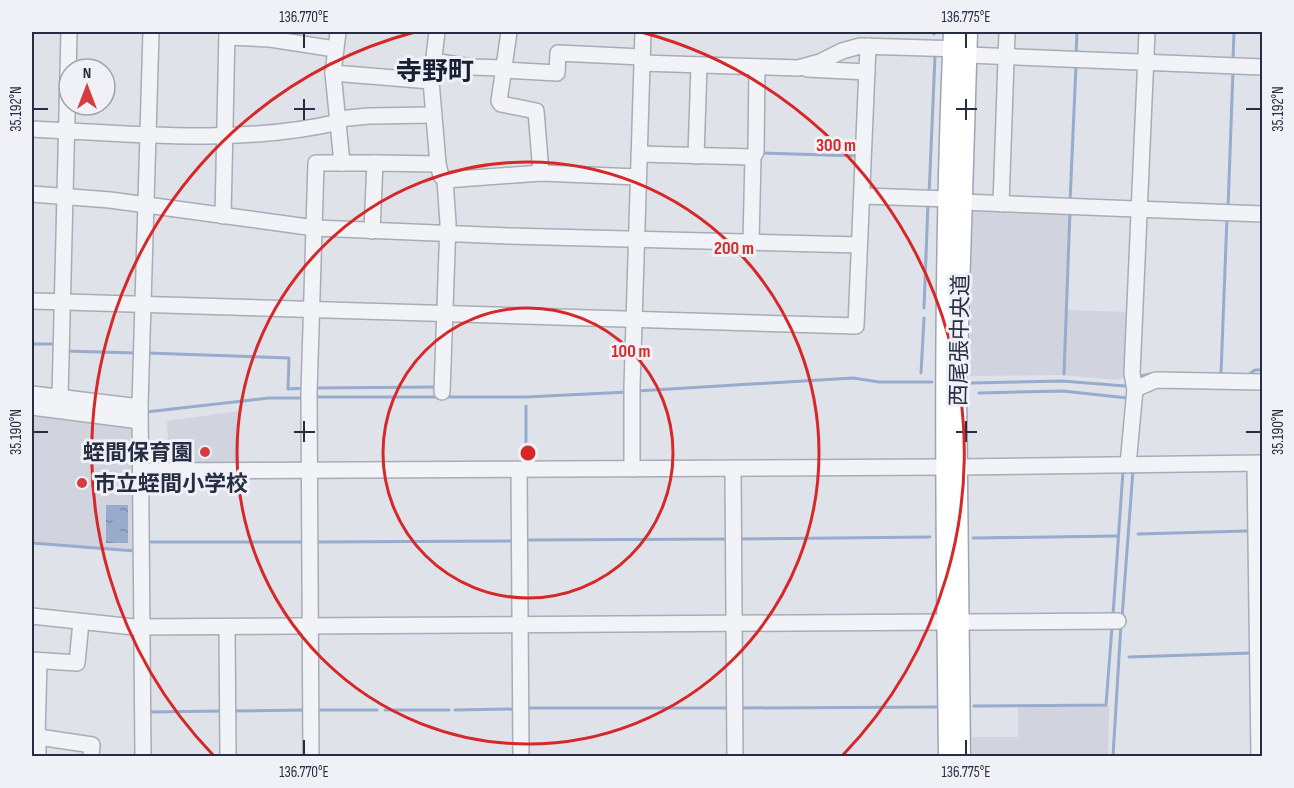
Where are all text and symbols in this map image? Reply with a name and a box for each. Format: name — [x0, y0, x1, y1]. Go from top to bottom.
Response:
text: 136.770°E — [279, 8, 329, 27]
text: 136.775°E — [942, 8, 990, 27]
north arrow — [57, 57, 117, 117]
district label: 寺野町 — [396, 57, 474, 88]
text: N — [83, 64, 91, 83]
text: 35.192°N — [7, 86, 26, 132]
text: 35.192°N — [1269, 86, 1288, 132]
text: 300 m — [816, 135, 856, 156]
text: 200 m — [714, 238, 754, 259]
street label: 西尾張中央道 — [946, 274, 975, 406]
text: 100 m — [612, 341, 651, 362]
text: 35.190°N — [7, 409, 26, 455]
text: 35.190°N — [1269, 409, 1288, 455]
place label: 蛭間保育園 — [83, 440, 193, 467]
centre of rings — [518, 443, 538, 463]
marker: 蛭間保育園 — [198, 445, 212, 459]
place label: 市立蛭間小学校 — [94, 471, 248, 498]
marker: 市立蛭間小学校 — [75, 476, 89, 490]
text: 136.770°E — [279, 763, 329, 782]
text: 136.775°E — [942, 763, 990, 782]

